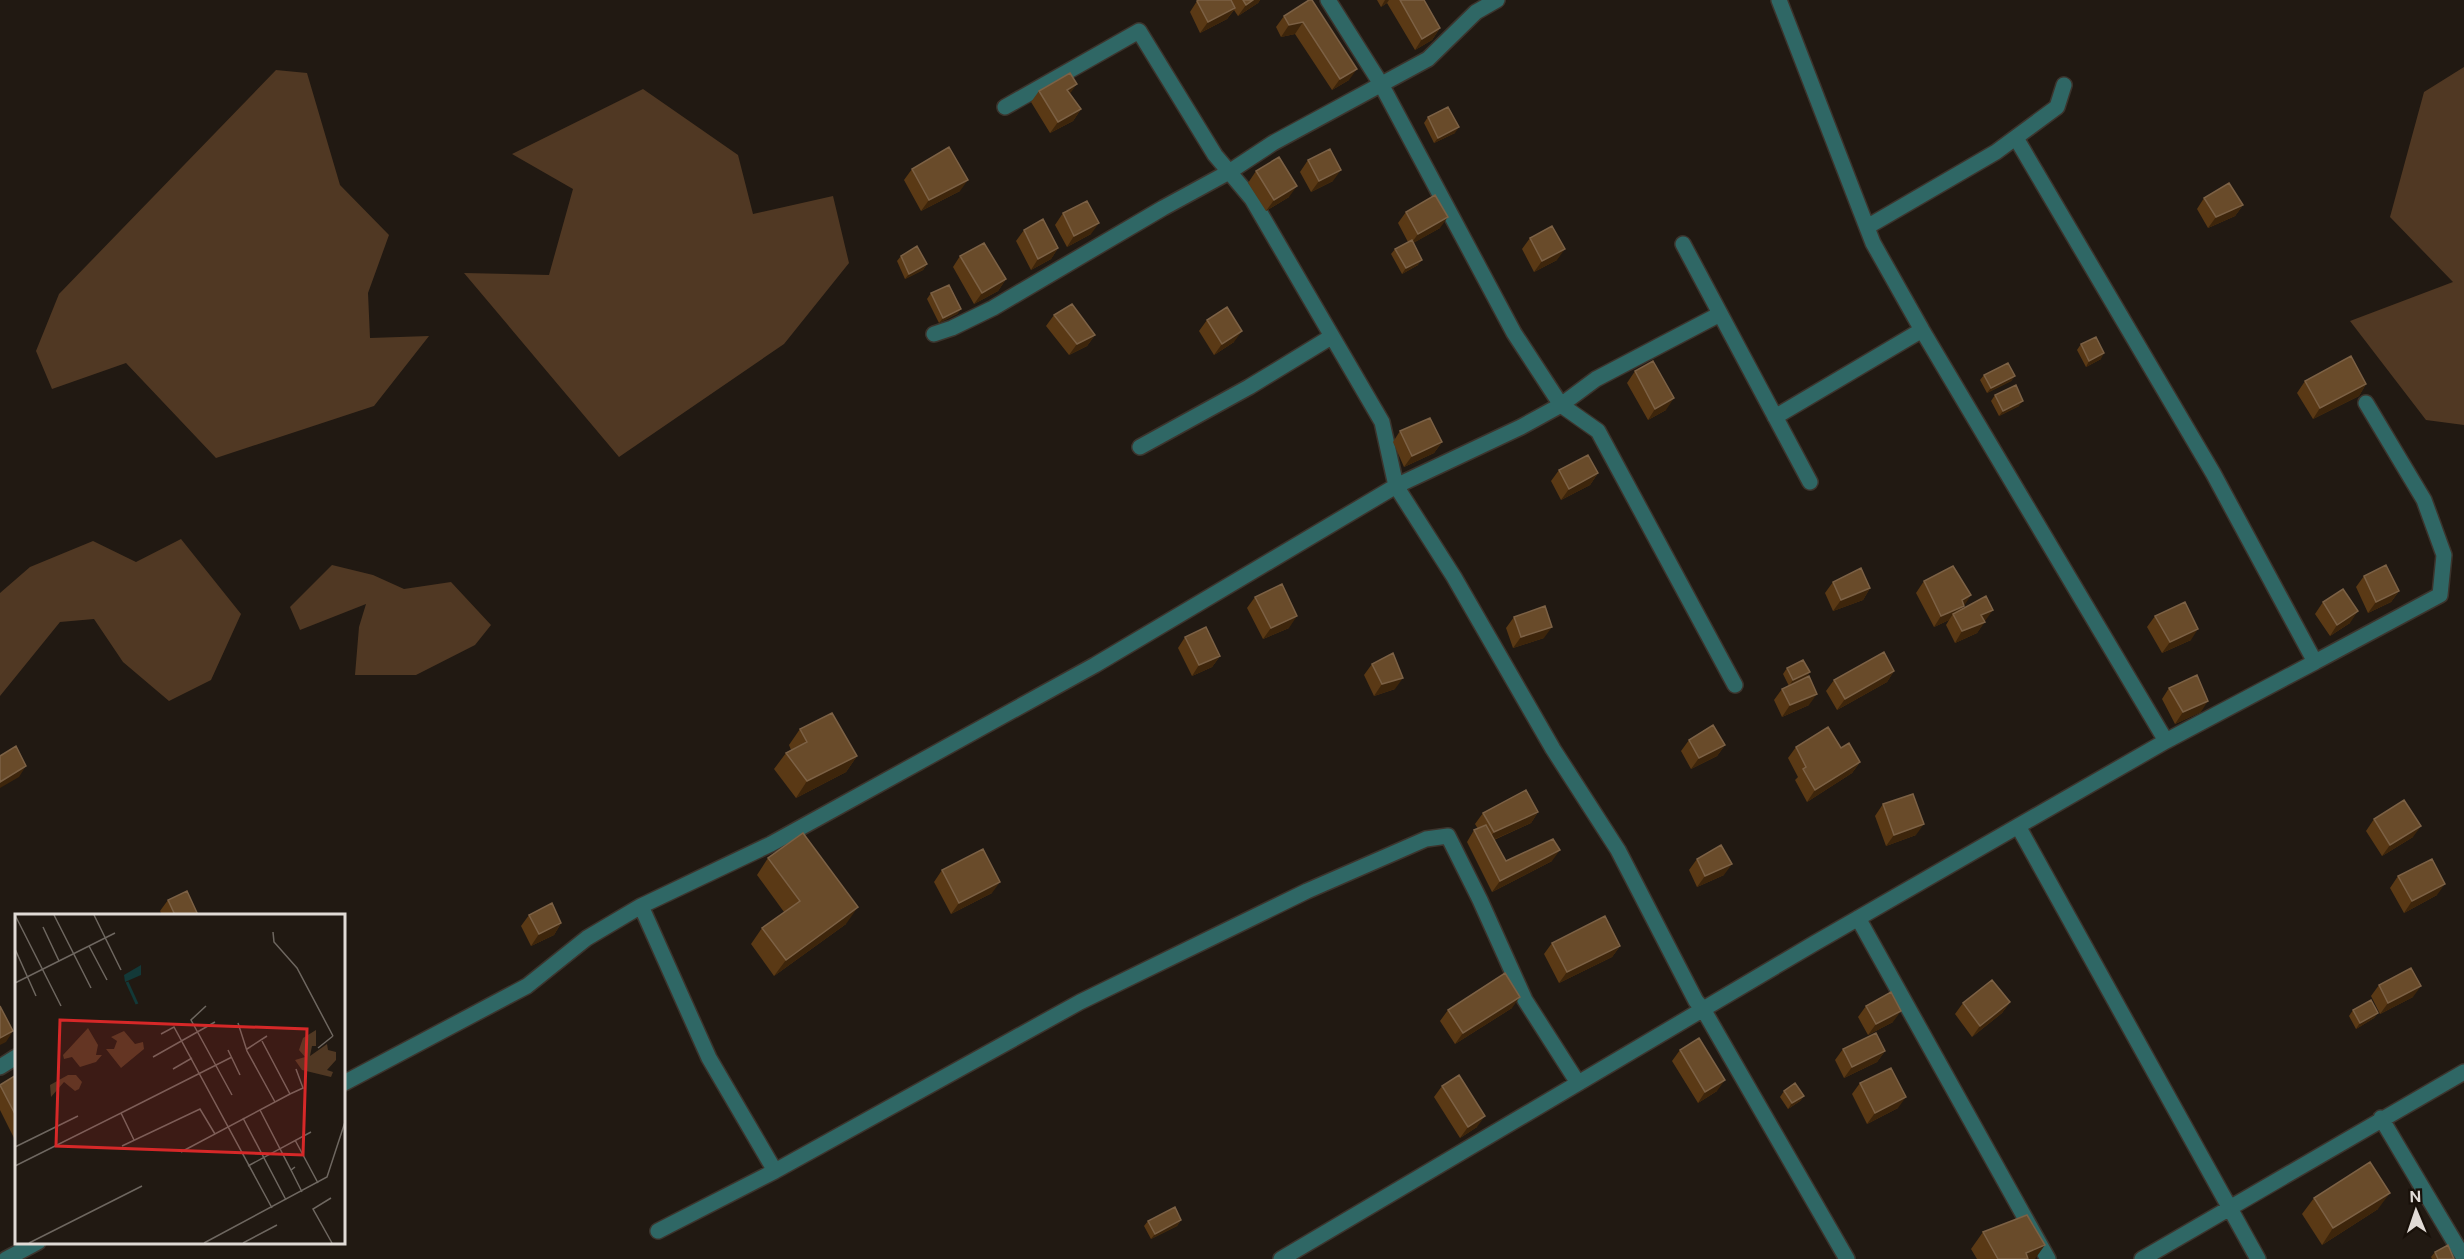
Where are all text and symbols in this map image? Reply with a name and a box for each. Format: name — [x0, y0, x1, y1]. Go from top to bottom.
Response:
inset map — [15, 914, 345, 1244]
north arrow — [2386, 1181, 2446, 1241]
text: N — [2409, 1186, 2422, 1207]

